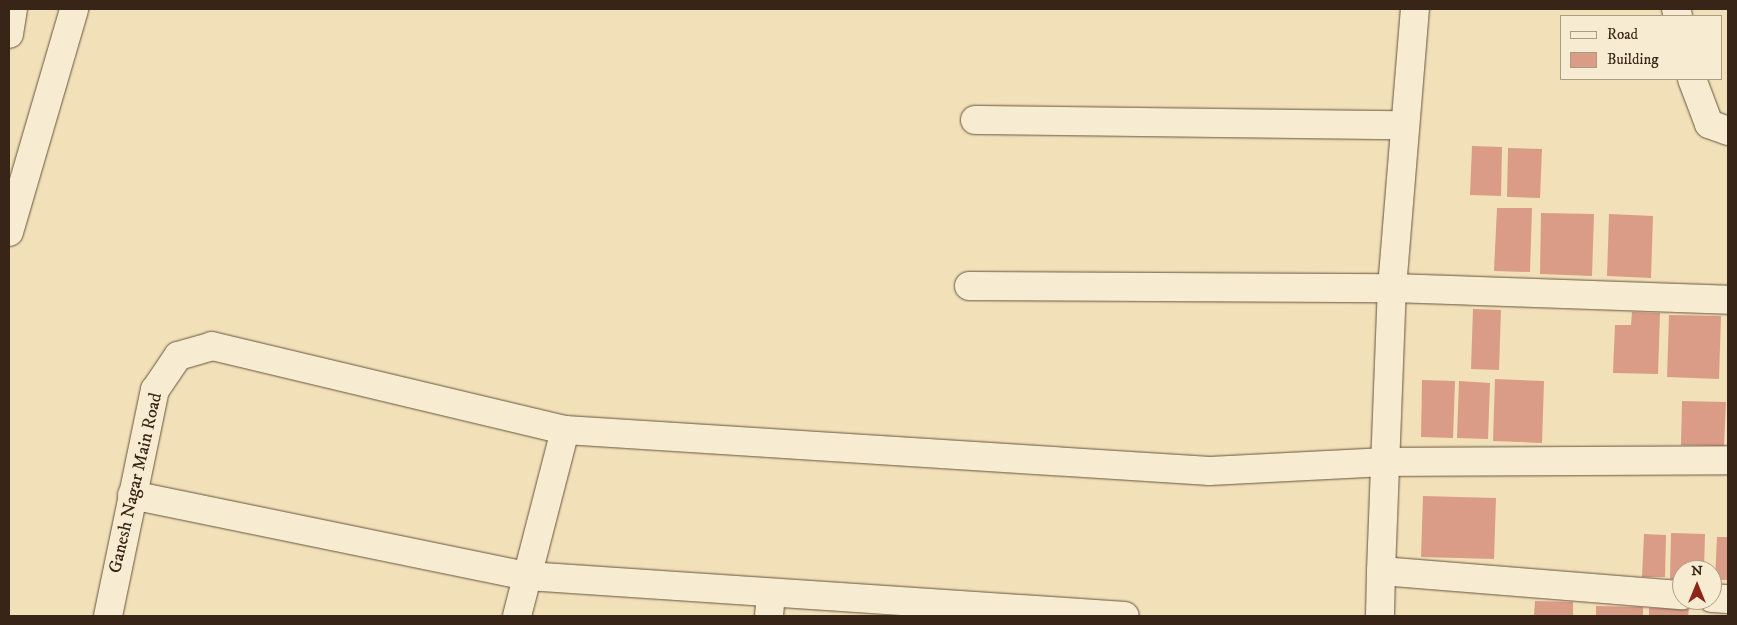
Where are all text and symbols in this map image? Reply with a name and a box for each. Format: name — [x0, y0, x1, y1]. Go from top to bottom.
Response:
legend — [1560, 15, 1722, 80]
text: Road — [1607, 25, 1638, 44]
text: Building — [1607, 50, 1659, 69]
street label: Ganesh Nagar Main Road — [105, 391, 167, 575]
north arrow — [1672, 560, 1722, 610]
text: N — [1691, 562, 1703, 580]

